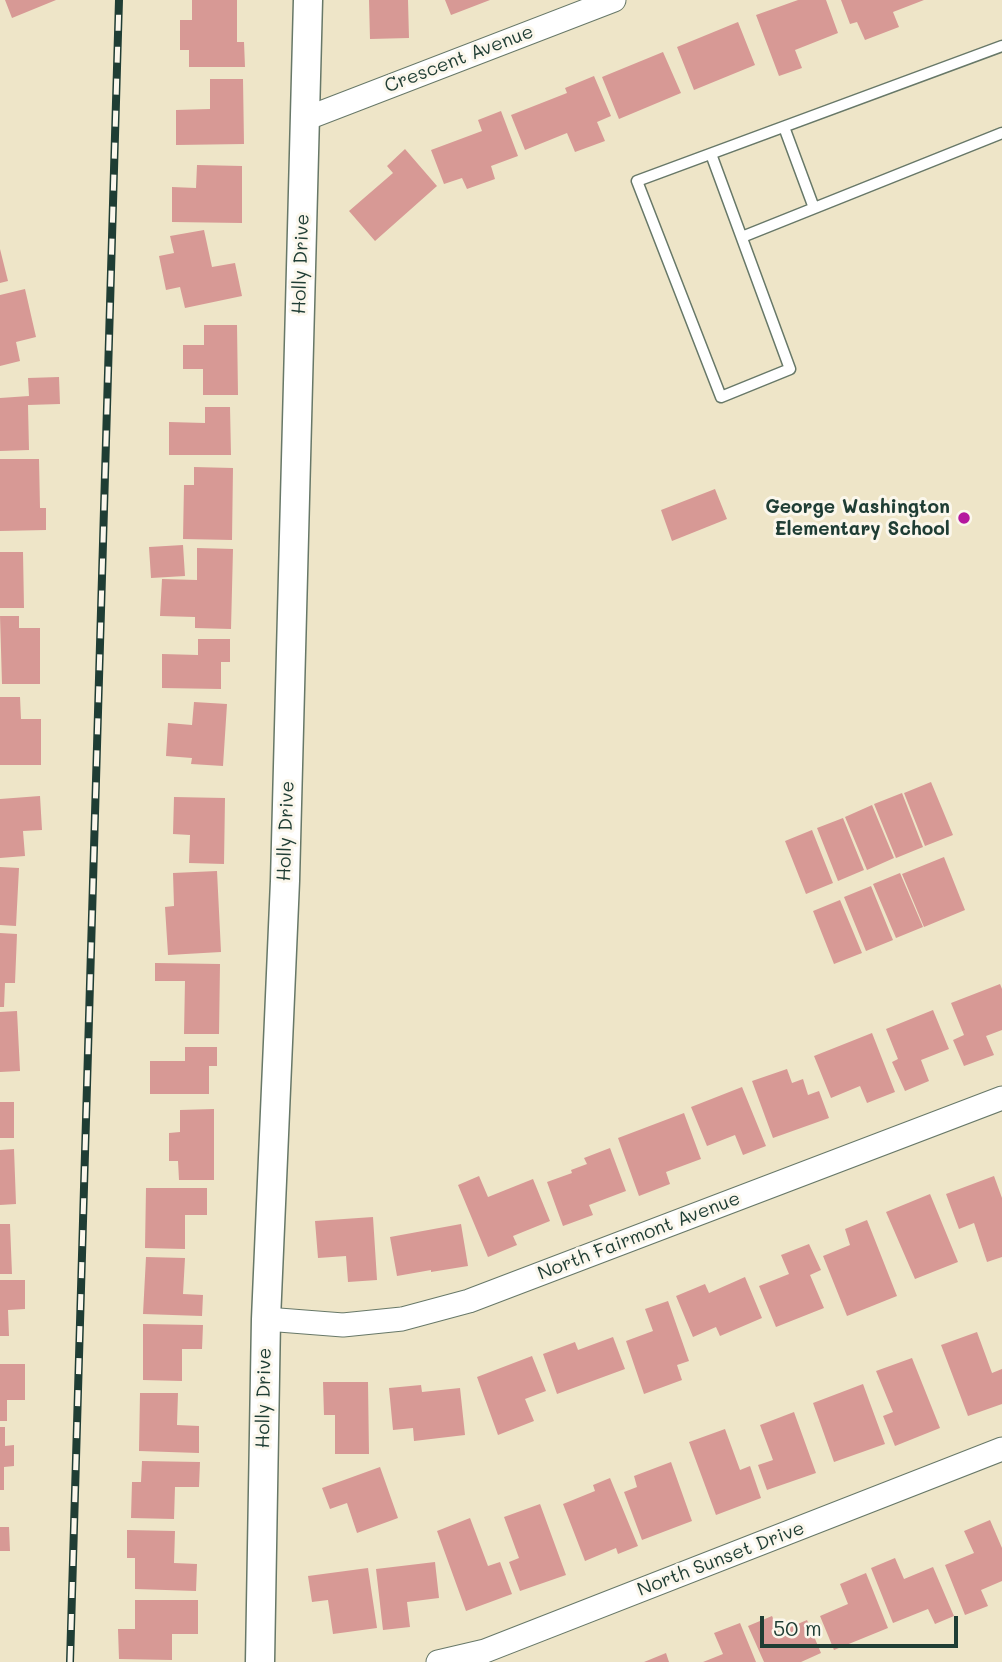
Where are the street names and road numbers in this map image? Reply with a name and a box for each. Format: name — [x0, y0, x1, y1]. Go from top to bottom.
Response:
street label: Crescent Avenue — [381, 20, 537, 98]
street label: Holly Drive — [288, 213, 314, 315]
street label: Holly Drive — [273, 780, 299, 882]
street label: North Fairmont Avenue — [535, 1187, 743, 1285]
street label: Holly Drive — [252, 1348, 276, 1448]
street label: North Sunset Drive — [634, 1517, 808, 1601]

